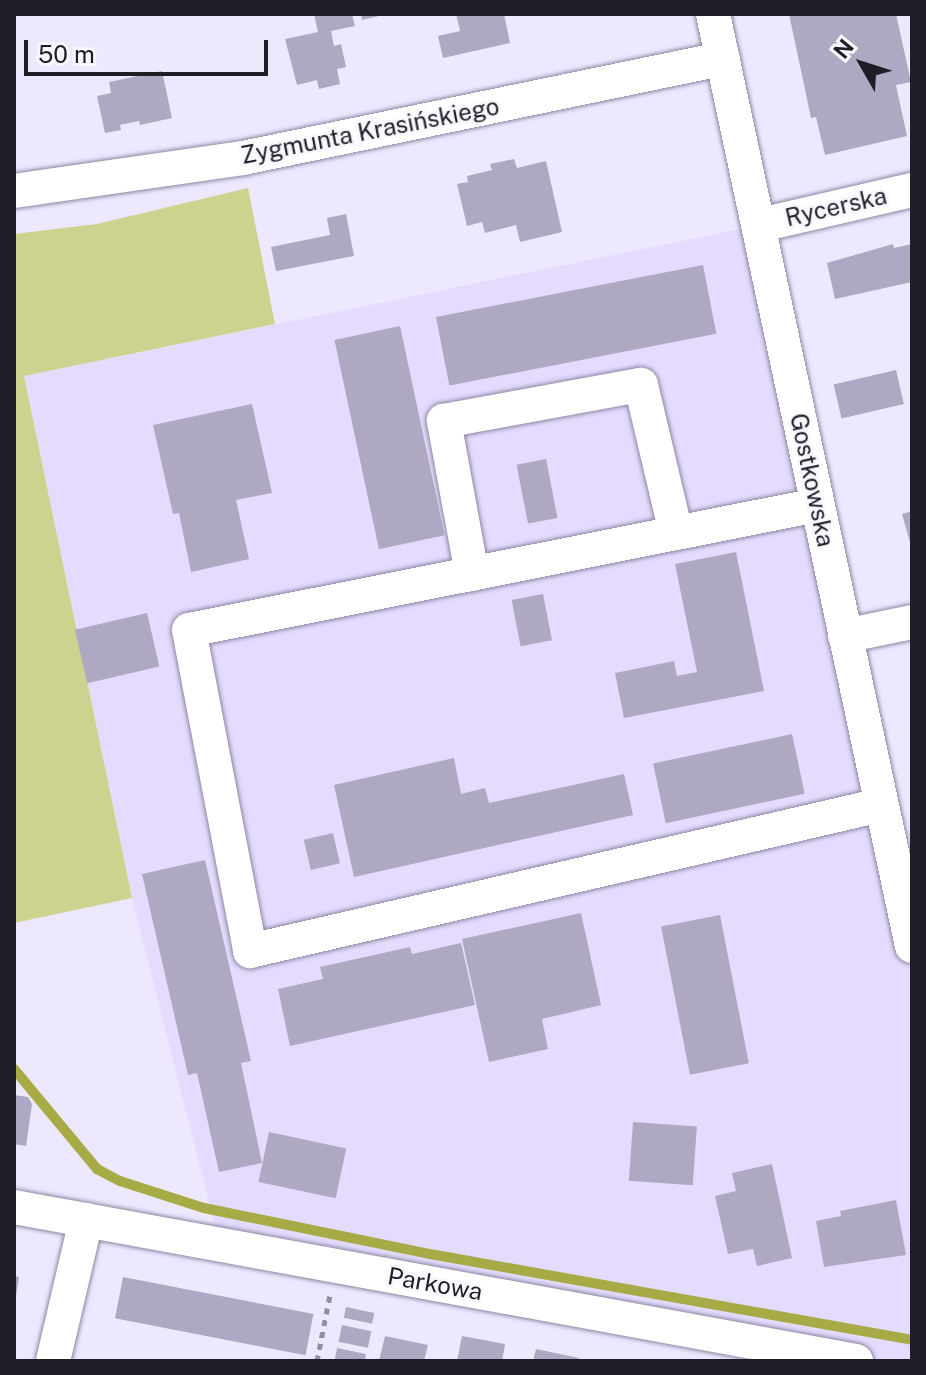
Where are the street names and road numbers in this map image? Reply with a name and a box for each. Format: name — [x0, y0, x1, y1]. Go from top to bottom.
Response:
street label: Zygmunta Krasińskiego — [238, 92, 502, 170]
street label: Rycerska — [782, 181, 890, 233]
street label: Gostkowska — [784, 411, 840, 549]
street label: Parkowa — [385, 1262, 485, 1306]

